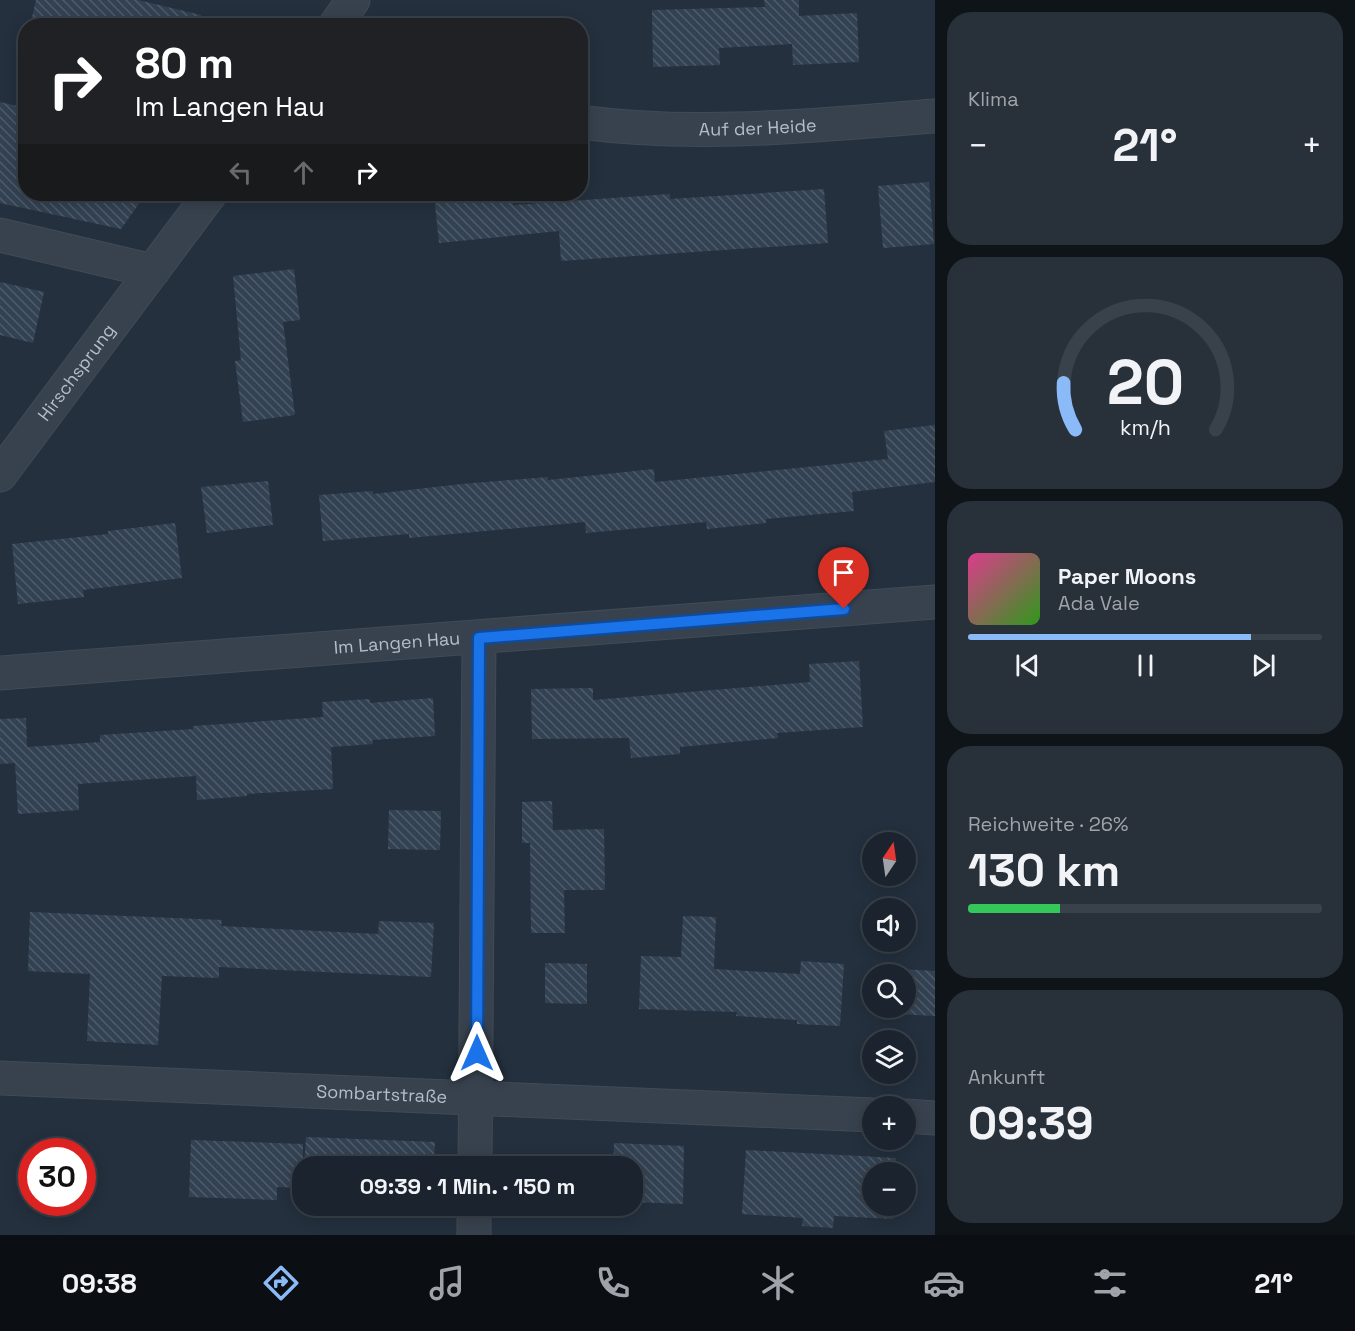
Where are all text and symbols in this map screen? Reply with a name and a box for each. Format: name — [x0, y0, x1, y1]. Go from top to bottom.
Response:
text: 80 m — [135, 37, 234, 90]
icon: right — [36, 42, 114, 120]
text: Klima — [968, 86, 1019, 112]
text: Im Langen Hau — [135, 89, 325, 124]
street label: Auf der Heide — [699, 113, 817, 141]
text: 21° — [1113, 117, 1177, 174]
text: − — [968, 125, 988, 167]
text: + — [1302, 125, 1322, 167]
icon: left — [224, 156, 257, 189]
icon: ahead — [287, 156, 320, 189]
icon: right — [350, 156, 383, 189]
street label: Hirschsprung — [32, 319, 120, 425]
text: 20 — [1106, 343, 1184, 422]
text: km/h — [1119, 414, 1171, 441]
pin — [818, 547, 869, 609]
icon: arrive — [827, 556, 860, 589]
text: Paper Moons — [1058, 562, 1196, 590]
text: Ada Vale — [1058, 590, 1140, 616]
street label: Im Langen Hau — [333, 626, 461, 659]
icon: previous — [1011, 649, 1044, 682]
icon: pause — [1129, 649, 1162, 682]
icon: next — [1247, 649, 1280, 682]
text: Reichweite · 26% — [968, 811, 1128, 837]
north arrow — [862, 832, 916, 886]
map controls — [862, 832, 916, 1216]
text: 130 km — [968, 842, 1120, 899]
button: sound — [862, 898, 916, 952]
button: search — [862, 964, 916, 1018]
position arrow — [445, 1021, 509, 1085]
button: layers — [862, 1030, 916, 1084]
text: Ankunft — [968, 1064, 1046, 1090]
street label: Sombartstraße — [316, 1079, 448, 1108]
text: 09:39 — [968, 1095, 1094, 1152]
button: + — [862, 1096, 916, 1150]
speed limit sign: 30 — [18, 1138, 96, 1216]
button: − — [862, 1162, 916, 1216]
text: 09:39 · 1 Min. · 150 m — [360, 1172, 575, 1200]
icon: directions — [260, 1262, 302, 1304]
icon: music — [426, 1262, 468, 1304]
icon: phone — [592, 1262, 634, 1304]
icon: climate — [757, 1262, 799, 1304]
icon: car — [923, 1262, 965, 1304]
icon: filters — [1089, 1262, 1131, 1304]
text: 09:38 — [62, 1266, 137, 1301]
text: 21° — [1254, 1266, 1293, 1301]

